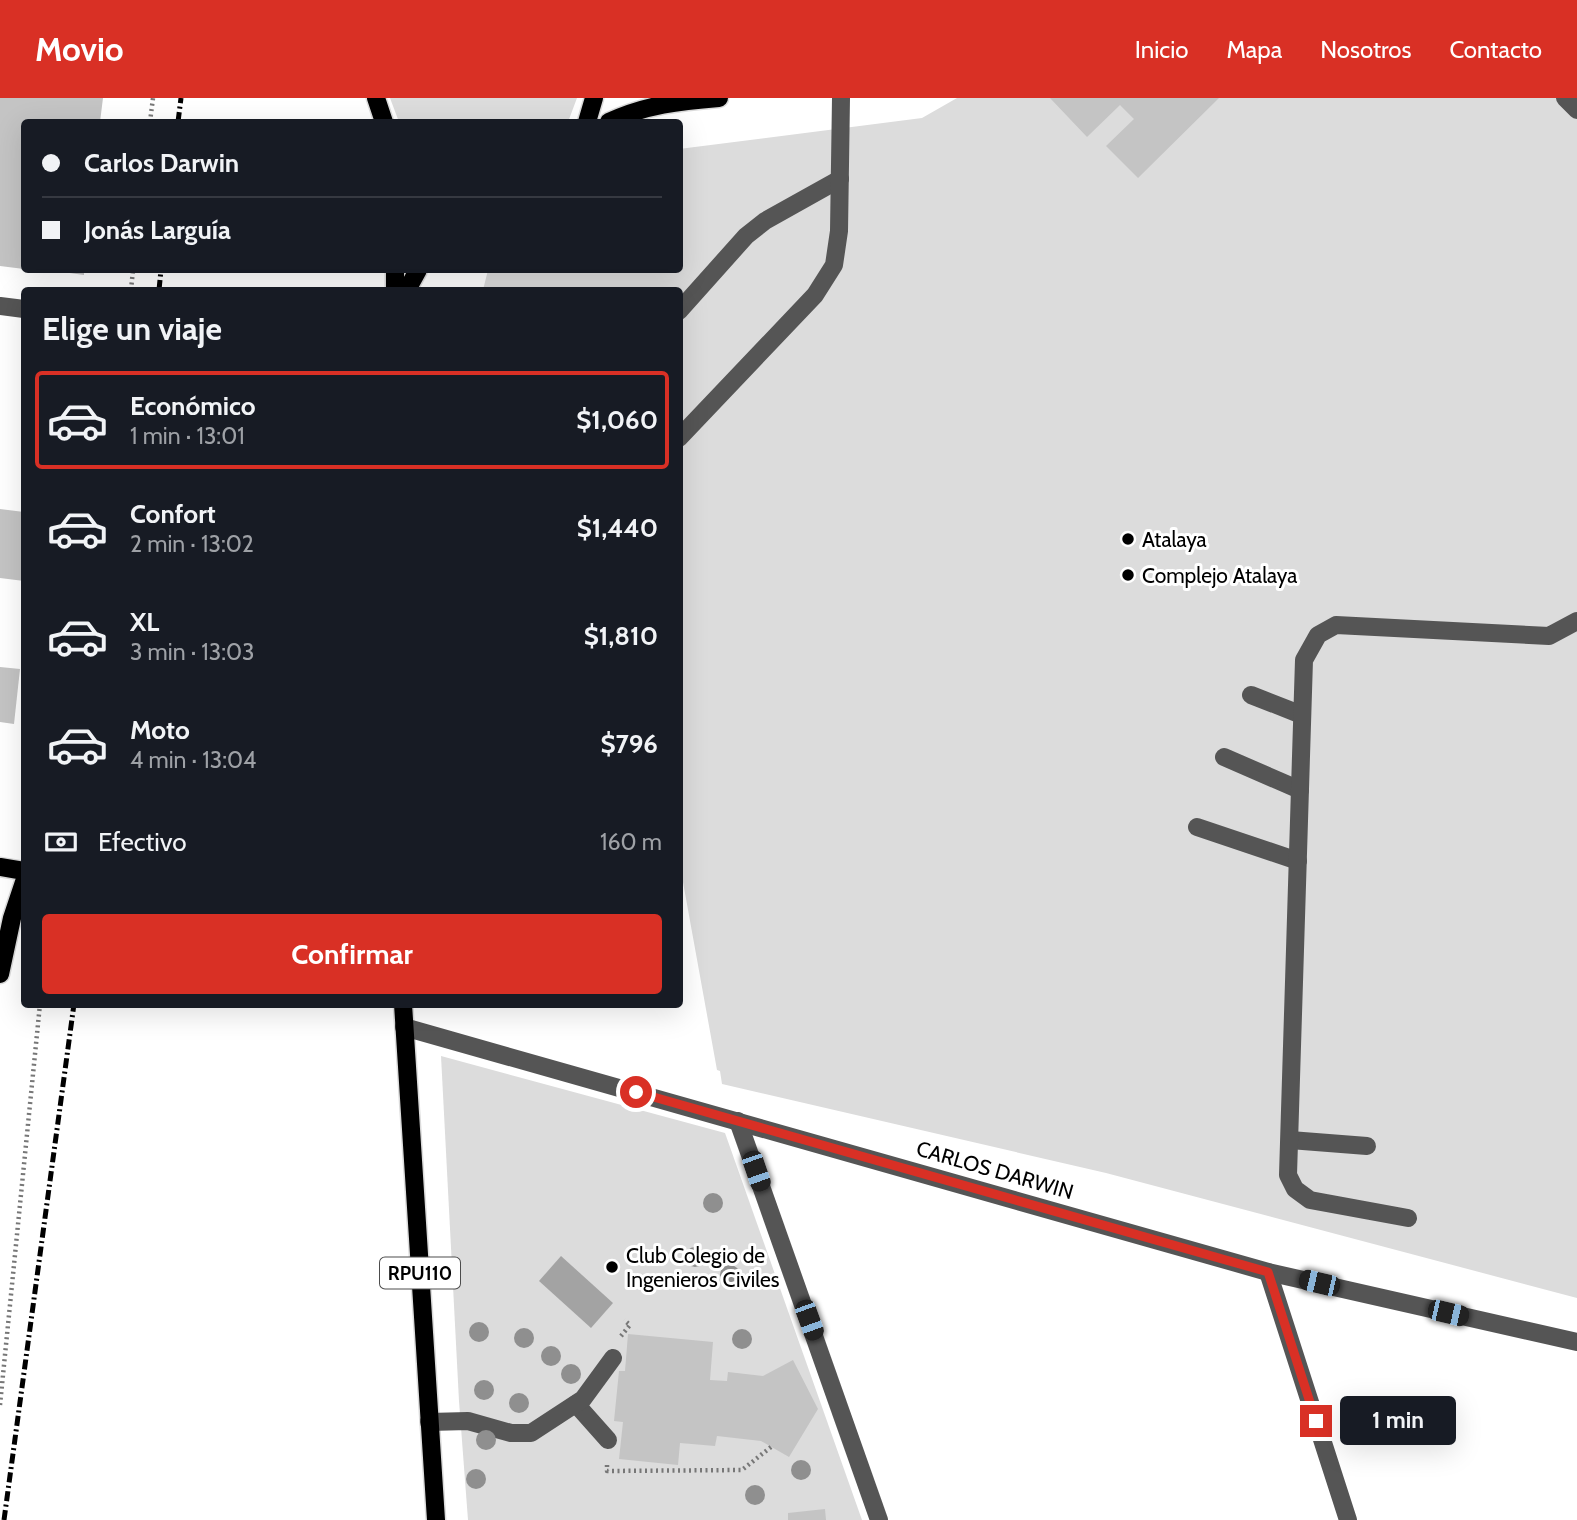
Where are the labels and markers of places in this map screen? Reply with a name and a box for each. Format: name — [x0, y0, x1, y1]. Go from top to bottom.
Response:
place label: Atalaya — [1142, 527, 1207, 552]
marker: Atalaya — [1120, 531, 1136, 547]
place label: Complejo Atalaya — [1142, 563, 1297, 589]
marker: Complejo Atalaya — [1120, 567, 1136, 583]
place label: Club Colegio de Ingenieros Civiles — [626, 1243, 780, 1292]
marker: Club Colegio de Ingenieros Civiles — [604, 1259, 620, 1275]

